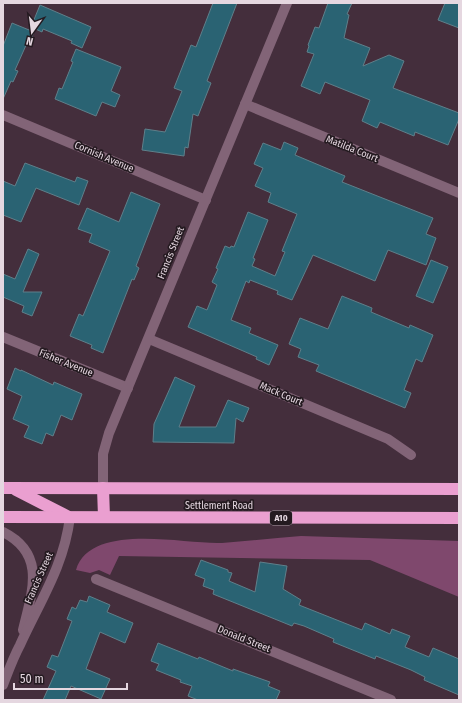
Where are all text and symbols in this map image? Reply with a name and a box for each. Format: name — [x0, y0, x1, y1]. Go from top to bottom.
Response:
north arrow — [12, 12, 52, 52]
text: N — [25, 34, 34, 48]
street label: Matilda Court — [324, 133, 380, 165]
street label: Cornish Avenue — [72, 139, 136, 175]
street label: Francis Street — [155, 224, 187, 281]
street label: Fisher Avenue — [37, 347, 95, 379]
street label: Mack Court — [258, 380, 305, 409]
street label: Settlement Road — [185, 500, 253, 512]
road number: A10 — [270, 511, 292, 525]
street label: Francis Street — [22, 550, 56, 606]
street label: Donald Street — [216, 623, 273, 655]
scale bar — [14, 665, 127, 691]
text: 50 m — [20, 672, 44, 686]

